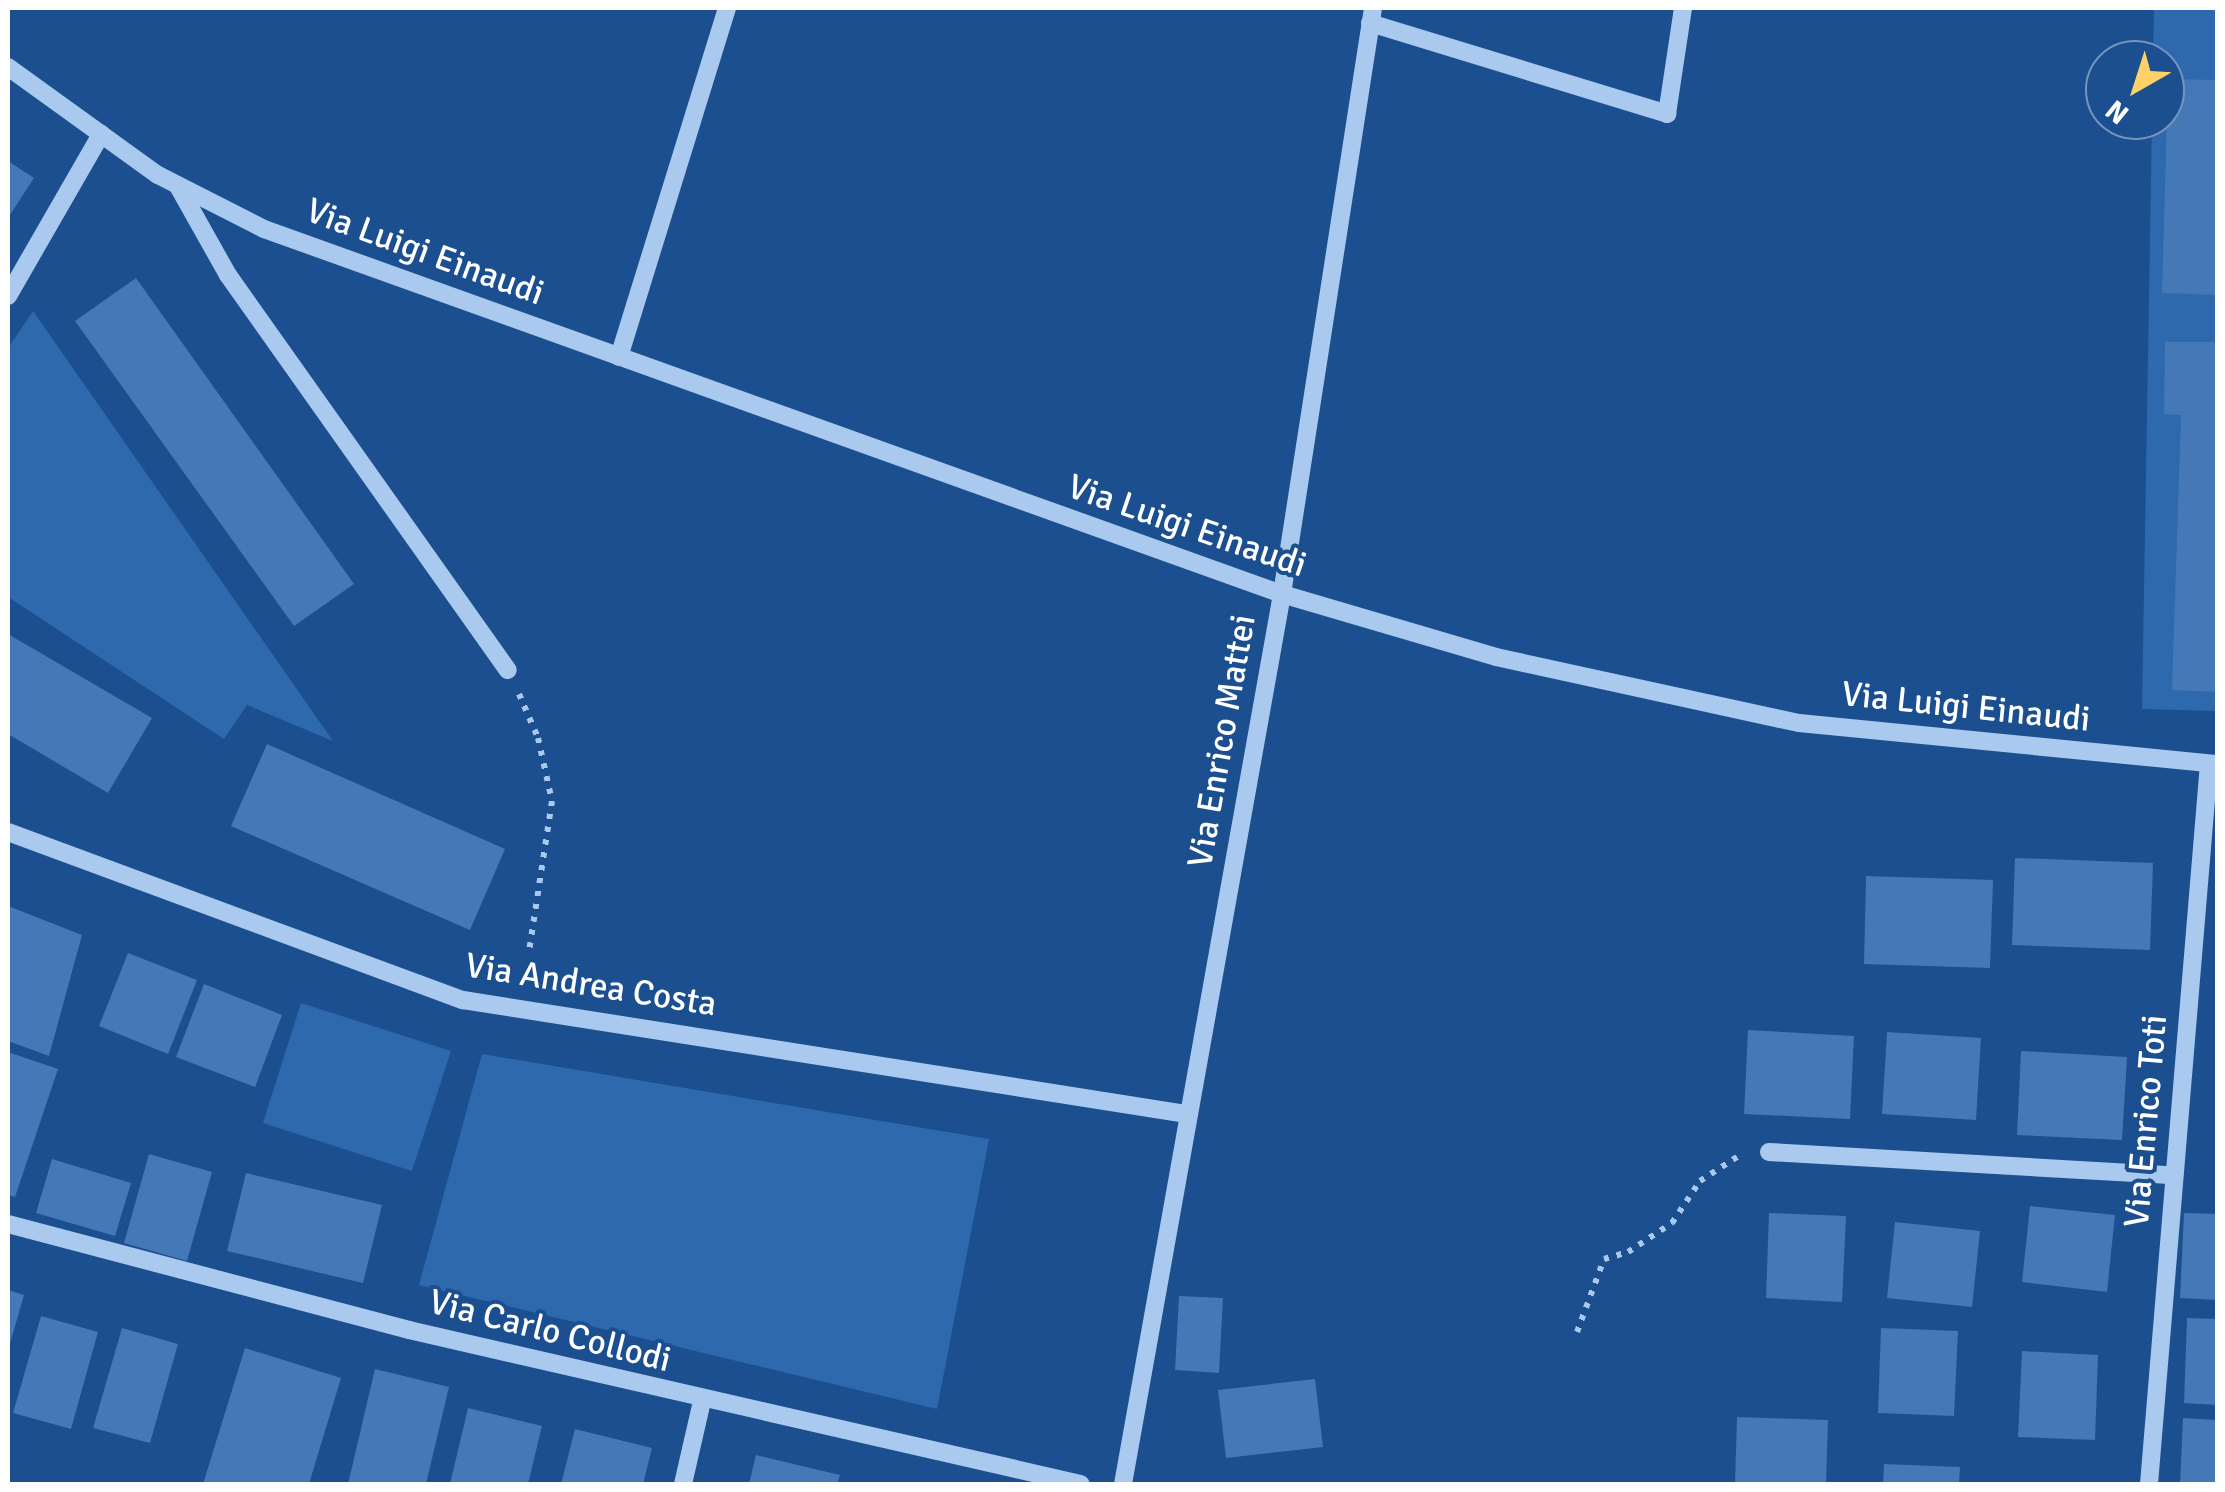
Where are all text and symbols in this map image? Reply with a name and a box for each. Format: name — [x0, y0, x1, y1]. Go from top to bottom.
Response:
north arrow — [2085, 40, 2185, 140]
text: N — [2099, 92, 2136, 131]
street label: Via Luigi Einaudi — [301, 190, 549, 314]
street label: Via Luigi Einaudi — [1062, 465, 1312, 587]
street label: Via Enrico Mattei — [1179, 611, 1265, 871]
street label: Via Luigi Einaudi — [1840, 673, 2092, 741]
street label: Via Andrea Costa — [462, 944, 720, 1026]
street label: Via Enrico Toti — [2116, 1013, 2176, 1229]
street label: Via Carlo Collodi — [425, 1281, 675, 1381]

